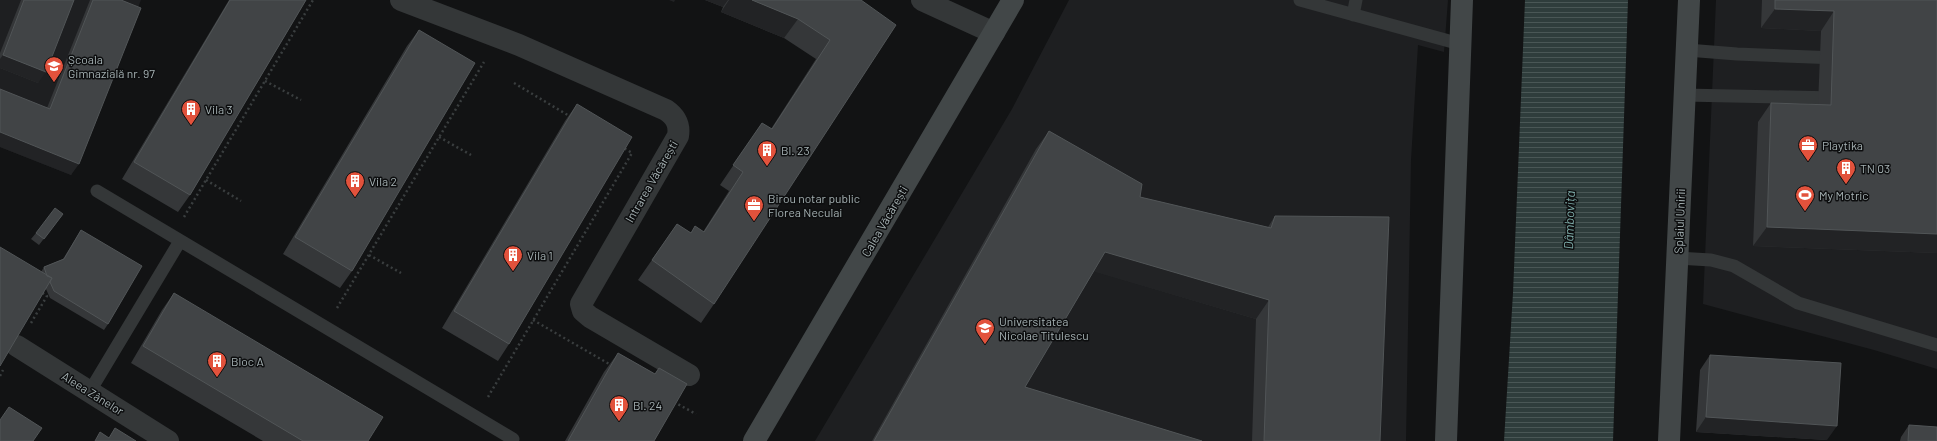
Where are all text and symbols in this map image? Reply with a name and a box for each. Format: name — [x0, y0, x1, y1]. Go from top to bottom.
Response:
place label: Școala Gimnazială nr. 97 — [68, 52, 155, 80]
school or university icon: Școala Gimnazială nr. 97 — [43, 55, 65, 83]
building icon: Vila 3 — [180, 98, 202, 126]
place label: Vila 3 — [205, 102, 233, 116]
office icon: Playtika — [1797, 134, 1819, 162]
street label: Intrarea Văcărești — [622, 138, 680, 224]
place label: Playtika — [1822, 138, 1863, 152]
building icon: Bl. 23 — [756, 139, 778, 167]
place label: Bl. 23 — [781, 143, 810, 157]
building icon: TN 03 — [1835, 157, 1857, 185]
place label: TN 03 — [1860, 161, 1890, 175]
building icon: Vila 2 — [344, 170, 366, 198]
place label: Vila 2 — [369, 174, 397, 188]
street label: Calea Văcărești — [858, 183, 910, 259]
sports icon: My Motric — [1794, 184, 1816, 212]
street label: Splaiul Unirii — [1671, 188, 1687, 254]
place label: My Motric — [1819, 188, 1869, 202]
water label: Dâmbovița — [1560, 190, 1578, 250]
place label: Birou notar public Florea Neculai — [768, 191, 860, 219]
office icon: Birou notar public Florea Neculai — [743, 194, 765, 222]
building icon: Vila 1 — [502, 244, 524, 272]
place label: Vila 1 — [527, 248, 553, 262]
place label: Universitatea Nicolae Titulescu — [999, 314, 1089, 342]
school or university icon: Universitatea Nicolae Titulescu — [974, 317, 996, 345]
building icon: Bloc A — [206, 350, 228, 378]
place label: Bloc A — [231, 354, 264, 368]
street label: Aleea Zânelor — [59, 368, 127, 418]
building icon: Bl. 24 — [608, 394, 630, 422]
place label: Bl. 24 — [633, 398, 662, 412]

